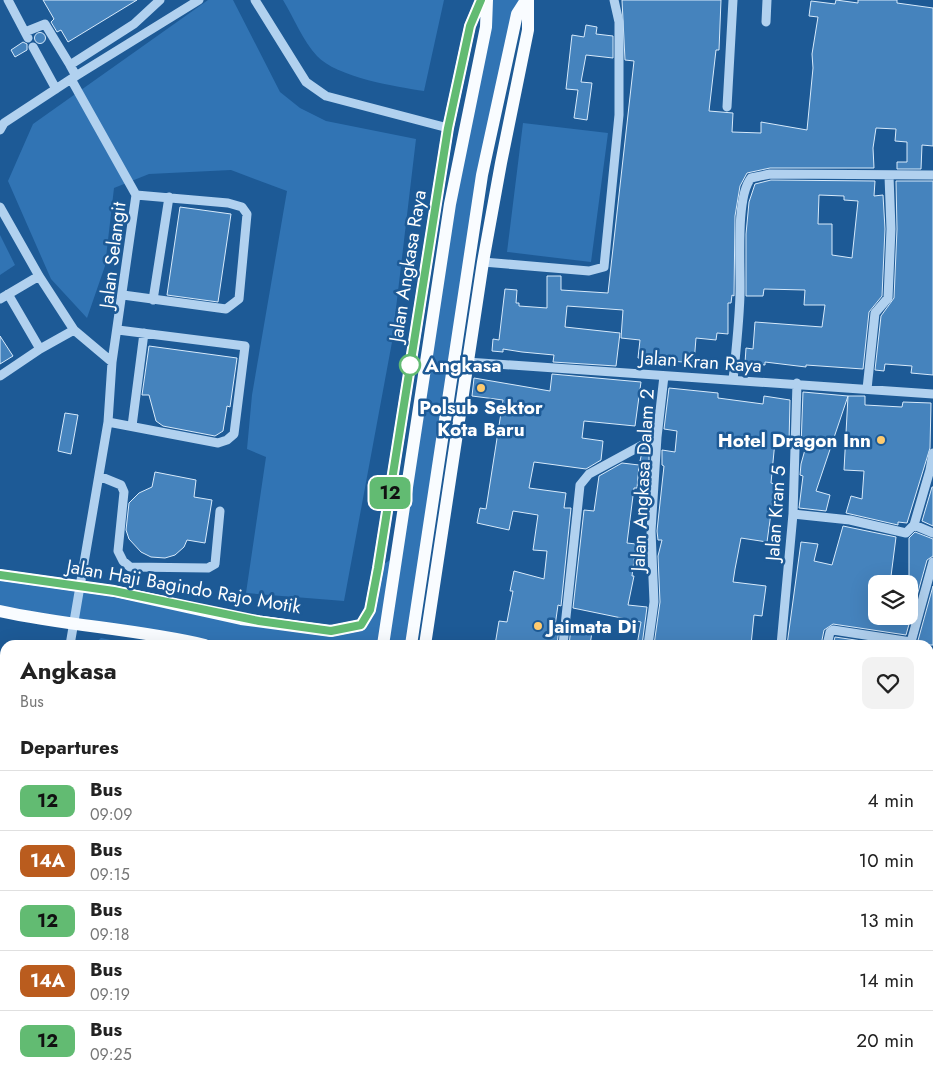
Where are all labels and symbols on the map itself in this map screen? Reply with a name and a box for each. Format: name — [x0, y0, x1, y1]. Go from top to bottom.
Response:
street label: Jalan Angkasa Raya — [382, 188, 433, 347]
street label: Jalan Selangit — [92, 200, 132, 313]
street label: Jalan Kran Raya — [636, 344, 763, 379]
place label: Angkasa — [424, 352, 502, 379]
marker: Angkasa — [399, 354, 421, 376]
marker: Polsub Sektor Kota Baru — [475, 382, 487, 394]
street label: Jalan Angkasa Dalam 2 — [624, 388, 661, 575]
place label: Polsub Sektor Kota Baru — [419, 394, 543, 443]
place label: Hotel Dragon Inn — [718, 427, 871, 454]
marker: Hotel Dragon Inn — [875, 434, 887, 446]
street label: Jalan Kran 5 — [758, 464, 792, 565]
line badge: 12 — [368, 477, 412, 509]
street label: Jalan Haji Bagindo Rajo Motik — [62, 552, 304, 621]
place label: Jaimata Di — [544, 613, 637, 640]
marker: Jaimata Di — [532, 620, 544, 632]

